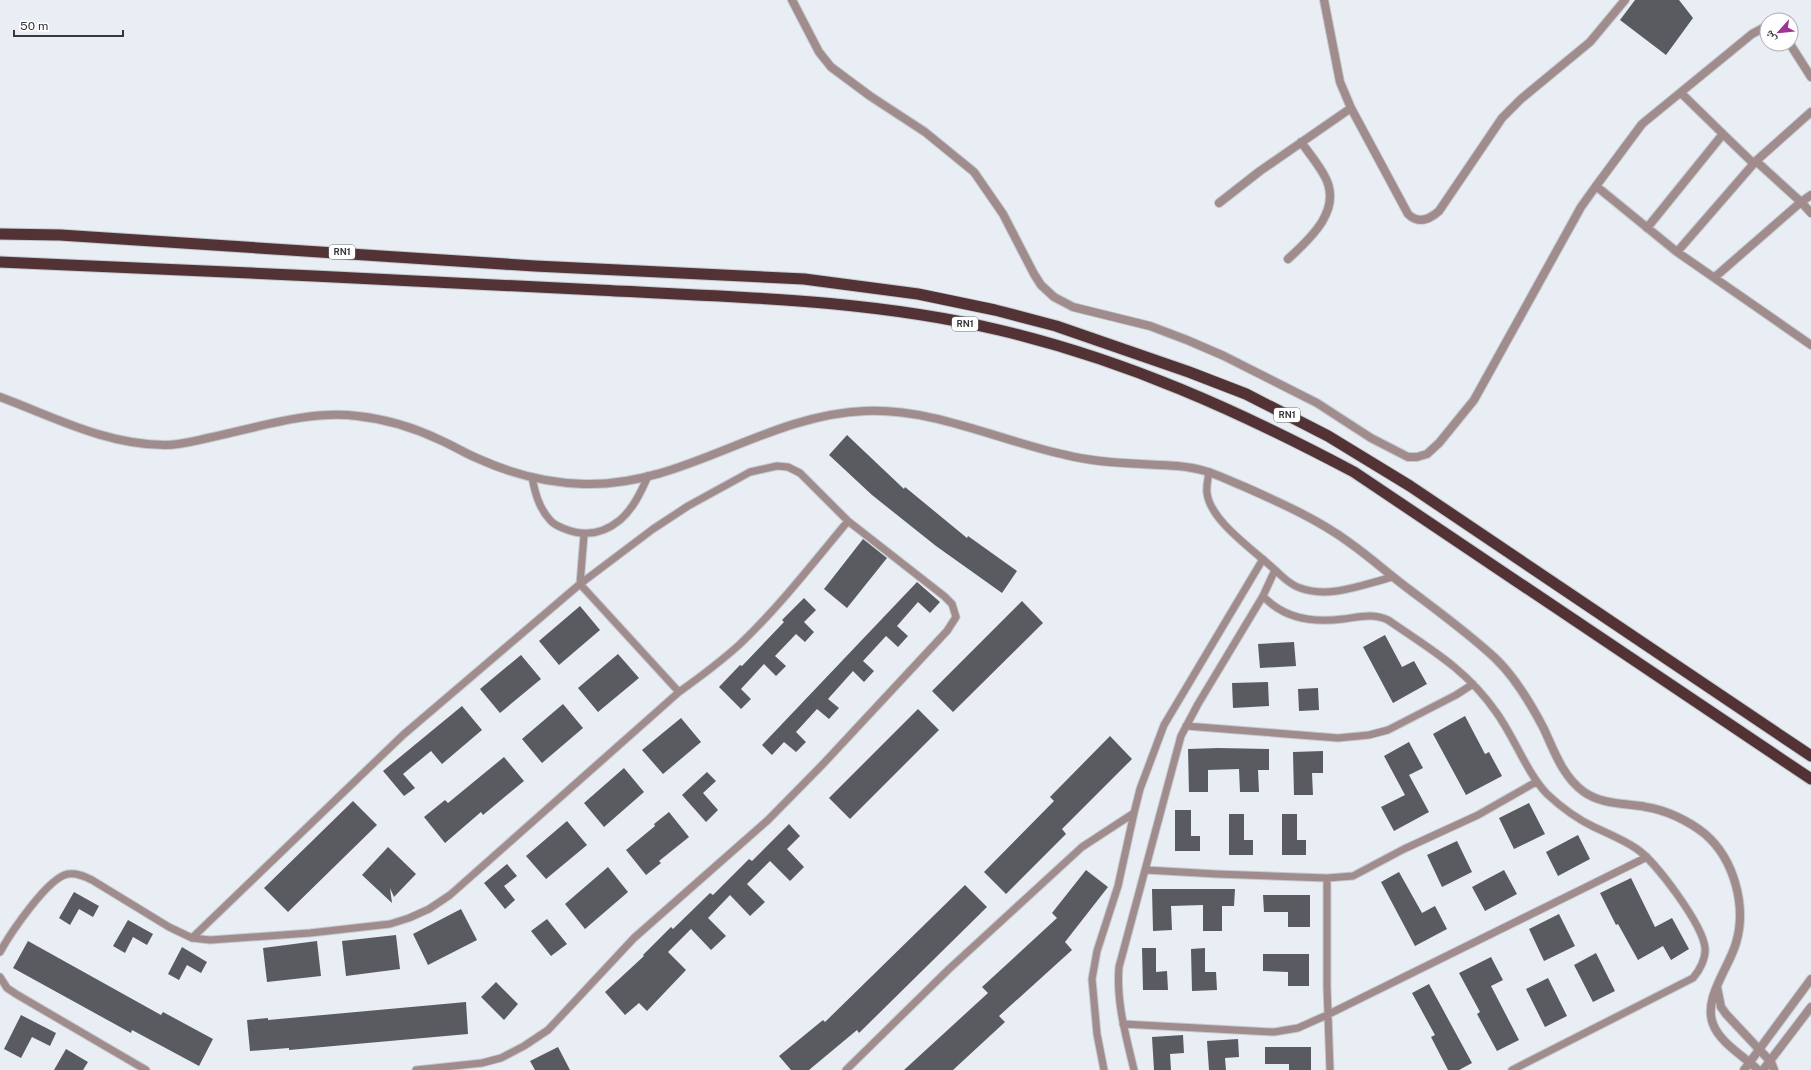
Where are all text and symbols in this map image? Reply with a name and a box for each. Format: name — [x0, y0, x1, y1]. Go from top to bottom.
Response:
scale bar — [14, 12, 123, 38]
north arrow — [1759, 12, 1799, 52]
text: 50 m — [20, 19, 48, 33]
text: ش — [1762, 27, 1780, 44]
road number: RN1 — [329, 245, 355, 259]
road number: RN1 — [952, 317, 978, 331]
road number: RN1 — [1274, 408, 1300, 422]

